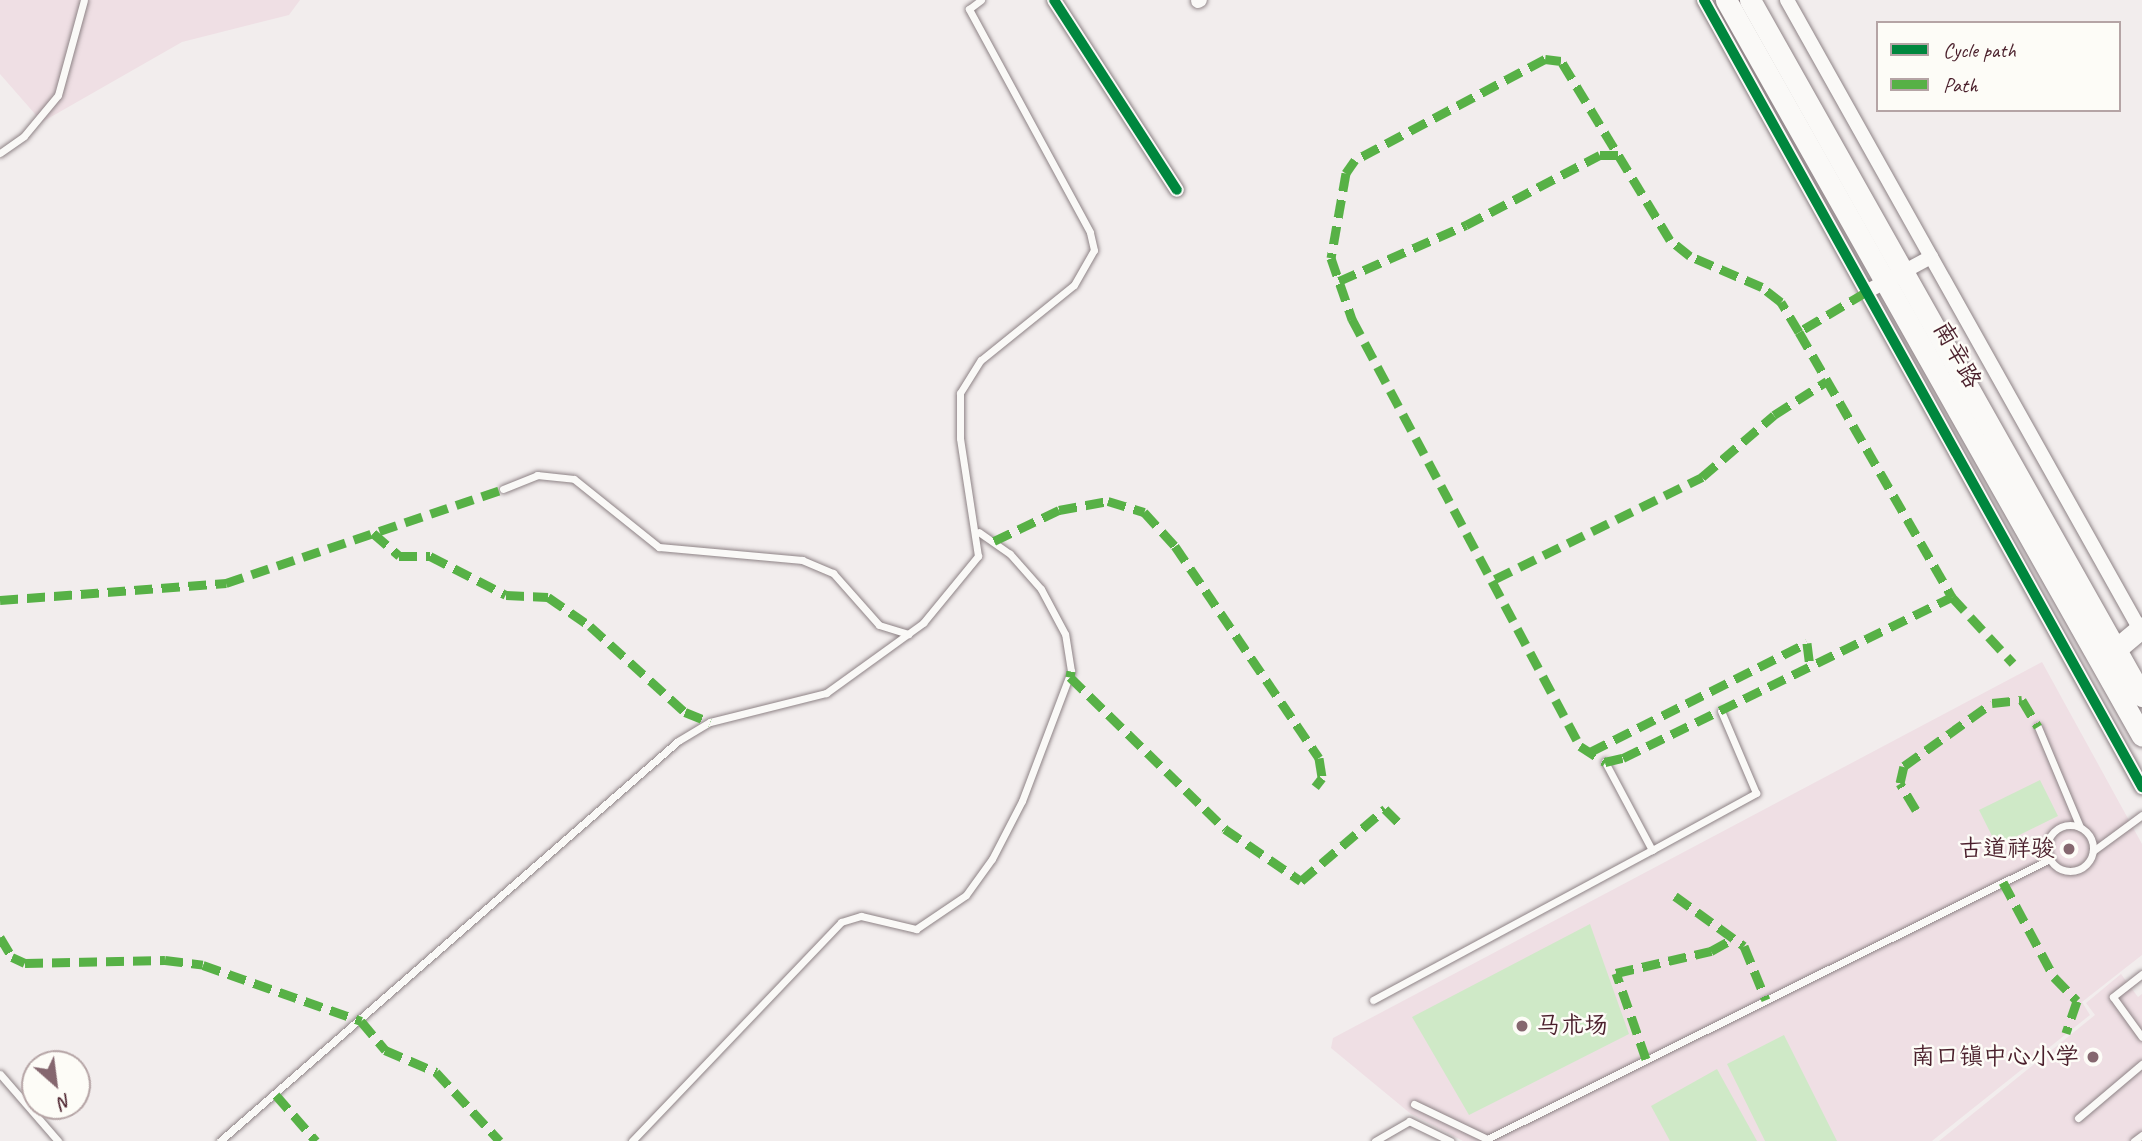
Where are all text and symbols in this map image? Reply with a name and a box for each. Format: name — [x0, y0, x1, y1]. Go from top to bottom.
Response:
legend — [1876, 21, 2121, 112]
text: Cycle path — [1943, 37, 2016, 63]
text: Path — [1943, 72, 1978, 98]
street label: 南辛路 — [1927, 317, 1987, 393]
place label: 古道祥骏 — [1959, 835, 2055, 863]
marker: 古道祥骏 — [2061, 841, 2077, 857]
place label: 马术场 — [1536, 1012, 1608, 1040]
marker: 马术场 — [1514, 1018, 1530, 1034]
place label: 南口镇中心小学 — [1911, 1043, 2079, 1071]
marker: 南口镇中心小学 — [2085, 1049, 2101, 1065]
north arrow — [21, 1050, 91, 1120]
text: N — [54, 1088, 76, 1115]

